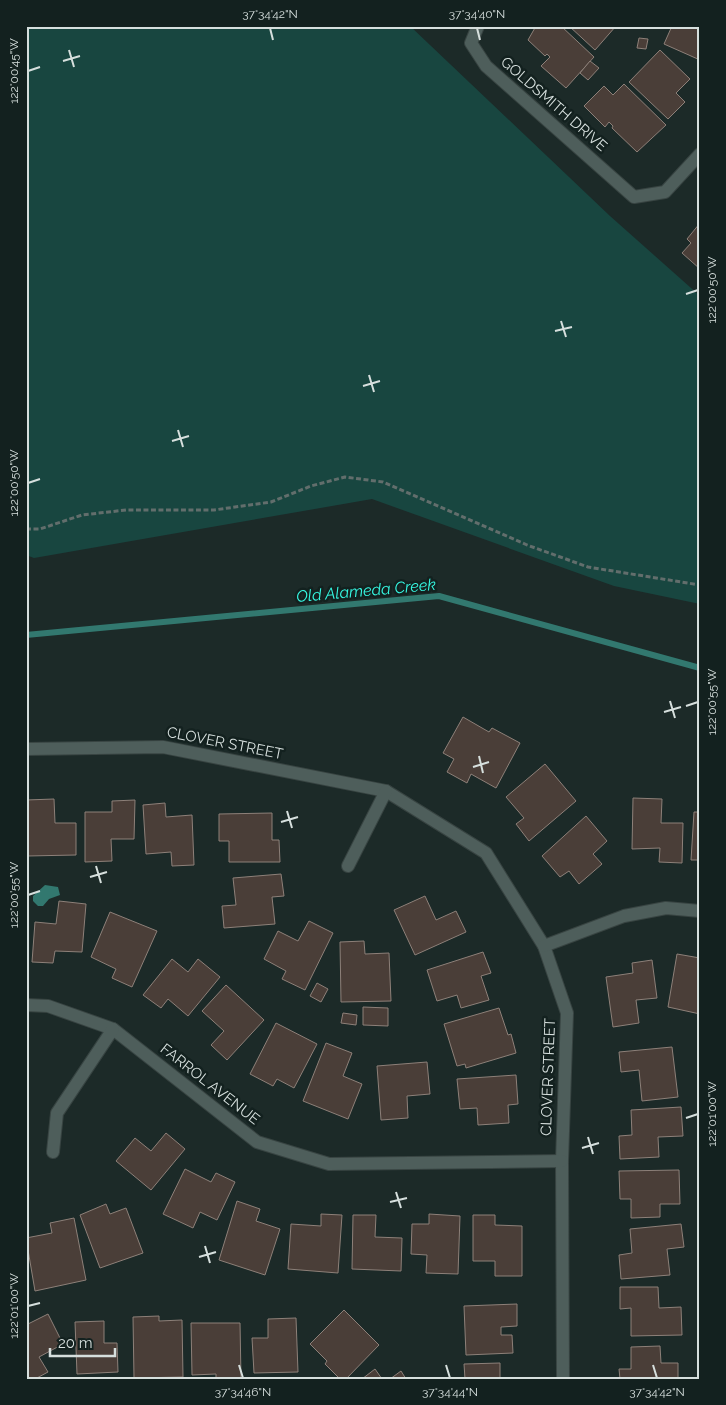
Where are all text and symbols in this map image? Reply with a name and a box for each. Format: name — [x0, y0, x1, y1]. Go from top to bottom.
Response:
text: 37°34'42"N — [242, 7, 298, 21]
text: 37°34'40"N — [449, 7, 505, 21]
text: 122°00'45"W — [7, 38, 21, 104]
street label: GOLDSMITH DRIVE — [497, 53, 611, 155]
text: 122°00'50"W — [705, 256, 719, 324]
text: 122°00'50"W — [7, 449, 21, 517]
water label: Old Alameda Creek — [295, 575, 437, 606]
text: 122°00'55"W — [705, 668, 719, 735]
street label: CLOVER STREET — [165, 723, 285, 763]
text: 122°00'55"W — [7, 861, 21, 928]
street label: CLOVER STREET — [537, 1018, 559, 1136]
street label: FARROL AVENUE — [157, 1040, 263, 1128]
text: 122°01'00"W — [705, 1081, 719, 1147]
text: 122°01'00"W — [7, 1273, 21, 1339]
scale bar — [50, 1325, 115, 1357]
text: 20 m — [58, 1334, 93, 1352]
text: 37°34'46"N — [215, 1385, 271, 1399]
text: 37°34'44"N — [422, 1385, 478, 1399]
text: 37°34'42"N — [629, 1385, 685, 1399]

